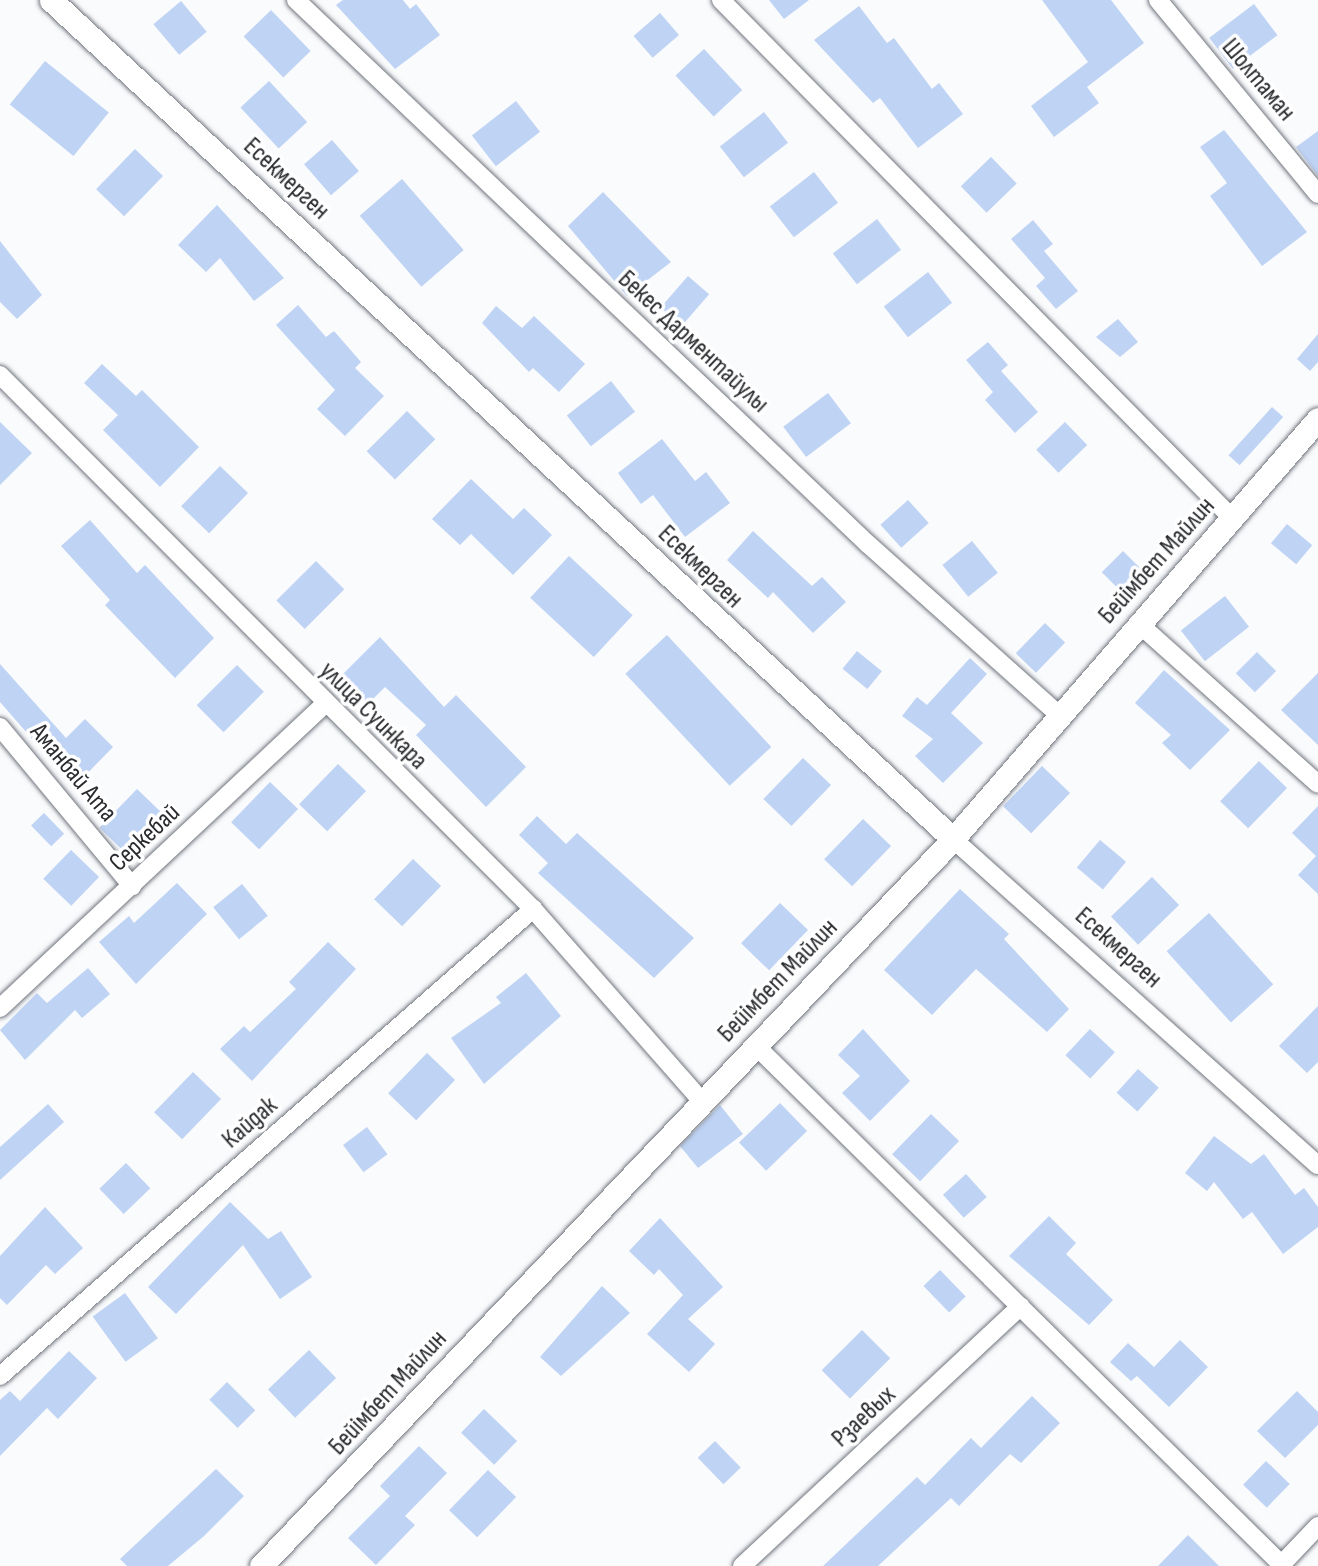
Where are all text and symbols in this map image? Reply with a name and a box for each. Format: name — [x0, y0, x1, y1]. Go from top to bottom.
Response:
street label: Шолтаман — [1215, 32, 1301, 128]
street label: Eсекмерген — [237, 131, 335, 227]
street label: Бекес Дарментайулы — [611, 264, 775, 420]
street label: Бейімбет Майлин — [1092, 491, 1222, 631]
street label: Eсекмерген — [651, 519, 749, 615]
street label: улица Суинкара — [313, 656, 433, 776]
street label: Аманбай Ата — [23, 717, 123, 829]
street label: Серкебай — [103, 798, 187, 878]
street label: Eсекмерген — [1068, 901, 1168, 995]
street label: Бейімбет Майлин — [711, 913, 845, 1049]
street label: Кайдак — [216, 1091, 284, 1155]
street label: Бейімбет Майлин — [322, 1324, 454, 1462]
street label: Рзаевых — [826, 1380, 902, 1454]

